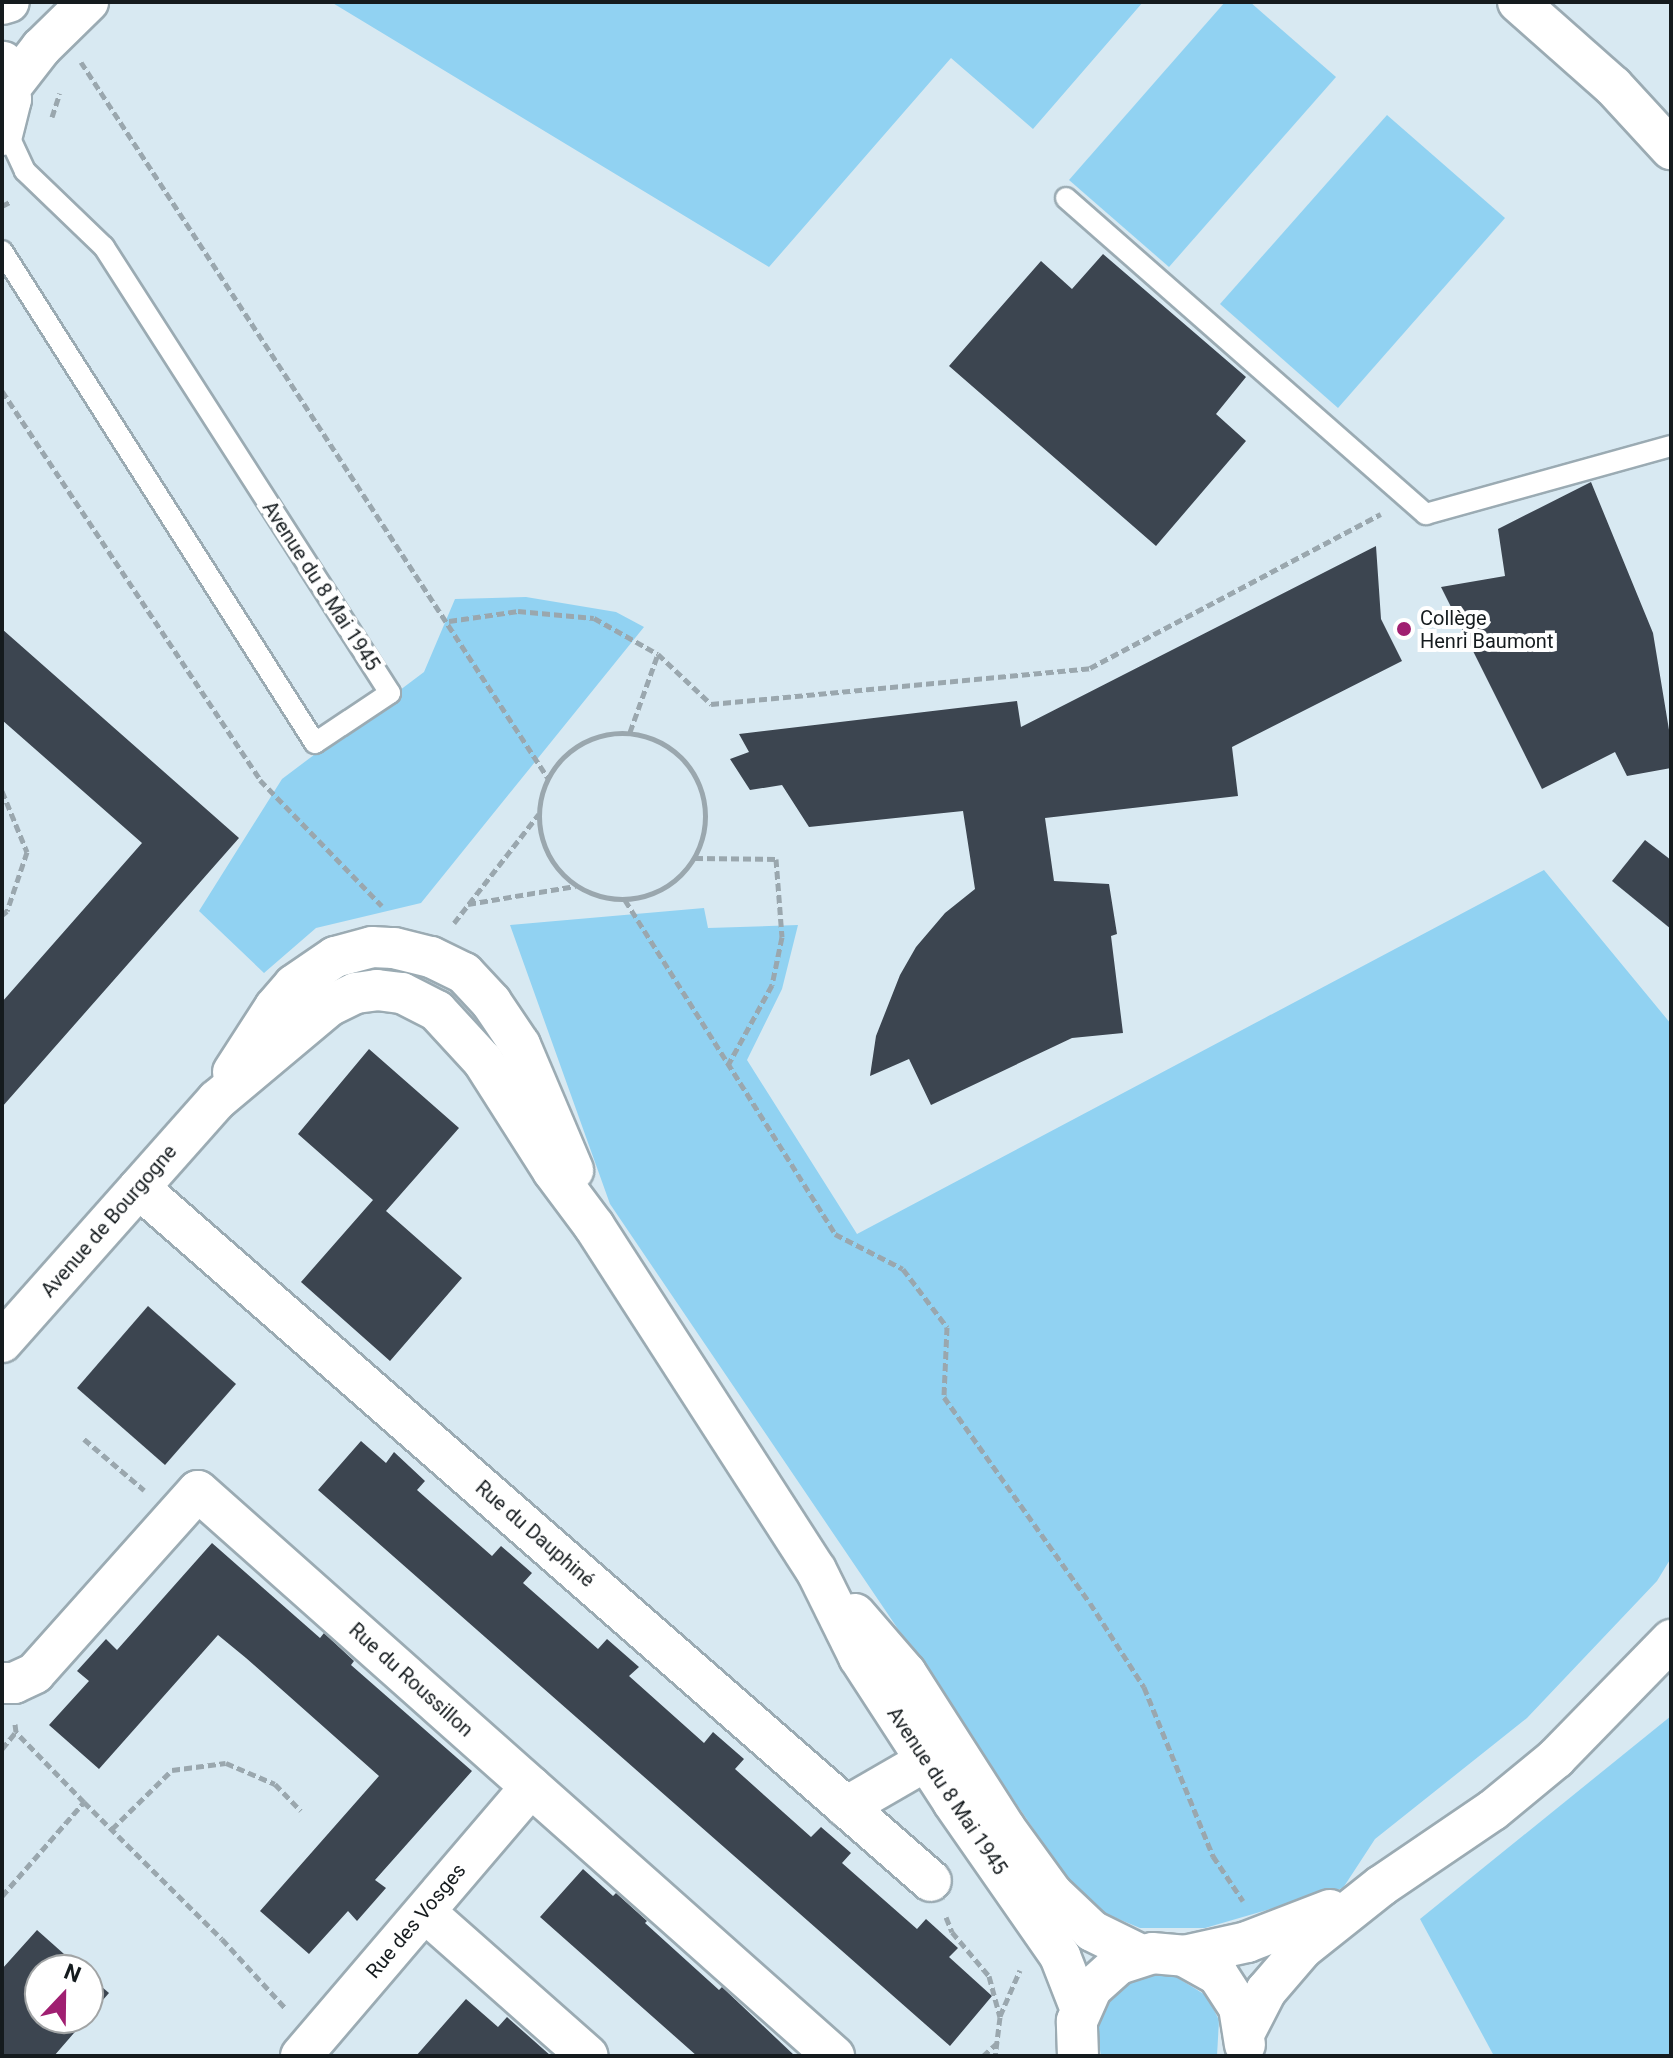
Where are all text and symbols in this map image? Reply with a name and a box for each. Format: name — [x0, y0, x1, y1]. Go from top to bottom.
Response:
street label: Avenue du 8 Mai 1945 — [257, 497, 385, 675]
place label: Collège Henri Baumont — [1420, 606, 1553, 653]
marker: Collège Henri Baumont — [1395, 620, 1413, 638]
street label: Avenue de Bourgogne — [36, 1140, 182, 1302]
street label: Rue du Dauphiné — [471, 1476, 599, 1592]
street label: Rue du Roussillon — [344, 1618, 478, 1742]
street label: Avenue du 8 Mai 1945 — [882, 1703, 1012, 1879]
street label: Rue des Vosges — [361, 1859, 471, 1983]
north arrow — [24, 1954, 104, 2034]
text: N — [61, 1959, 84, 1988]

